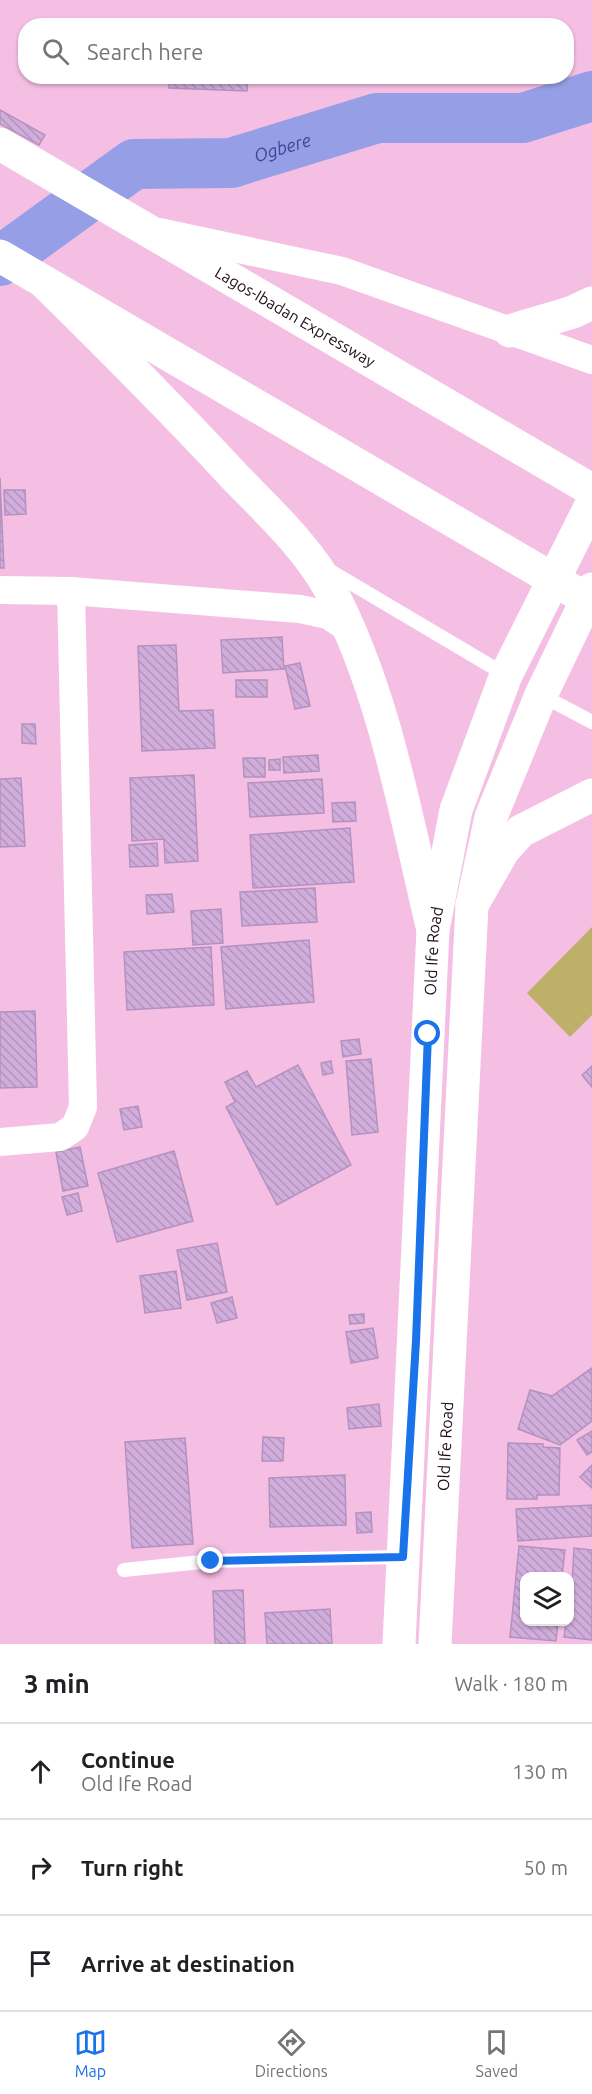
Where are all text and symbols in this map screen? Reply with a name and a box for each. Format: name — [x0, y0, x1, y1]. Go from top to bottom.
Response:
search box — [18, 18, 574, 84]
icon: search — [39, 35, 72, 68]
text: Search here — [87, 39, 203, 64]
water label: Ogbere — [251, 129, 313, 165]
street label: Lagos-Ibadan Expressway — [212, 263, 379, 371]
street label: Old Ife Road — [421, 905, 446, 996]
route start — [414, 1020, 440, 1046]
street label: Old Ife Road — [434, 1401, 456, 1491]
route end — [197, 1547, 223, 1573]
map controls — [520, 1572, 574, 1626]
button: layers — [520, 1572, 574, 1626]
text: 3 min — [24, 1669, 90, 1698]
text: Walk · 180 m — [455, 1672, 568, 1695]
text: Continue — [81, 1747, 175, 1772]
icon: ahead — [24, 1755, 57, 1788]
text: 130 m — [512, 1760, 568, 1783]
text: Old Ife Road — [81, 1772, 192, 1795]
icon: right — [24, 1851, 57, 1884]
text: Turn right — [81, 1855, 183, 1880]
text: 50 m — [524, 1856, 568, 1879]
icon: arrive — [24, 1947, 57, 1980]
text: Arrive at destination — [81, 1951, 295, 1976]
tab: Map — [74, 2026, 107, 2080]
tab: Directions — [255, 2026, 328, 2080]
tab: Saved — [476, 2026, 518, 2080]

